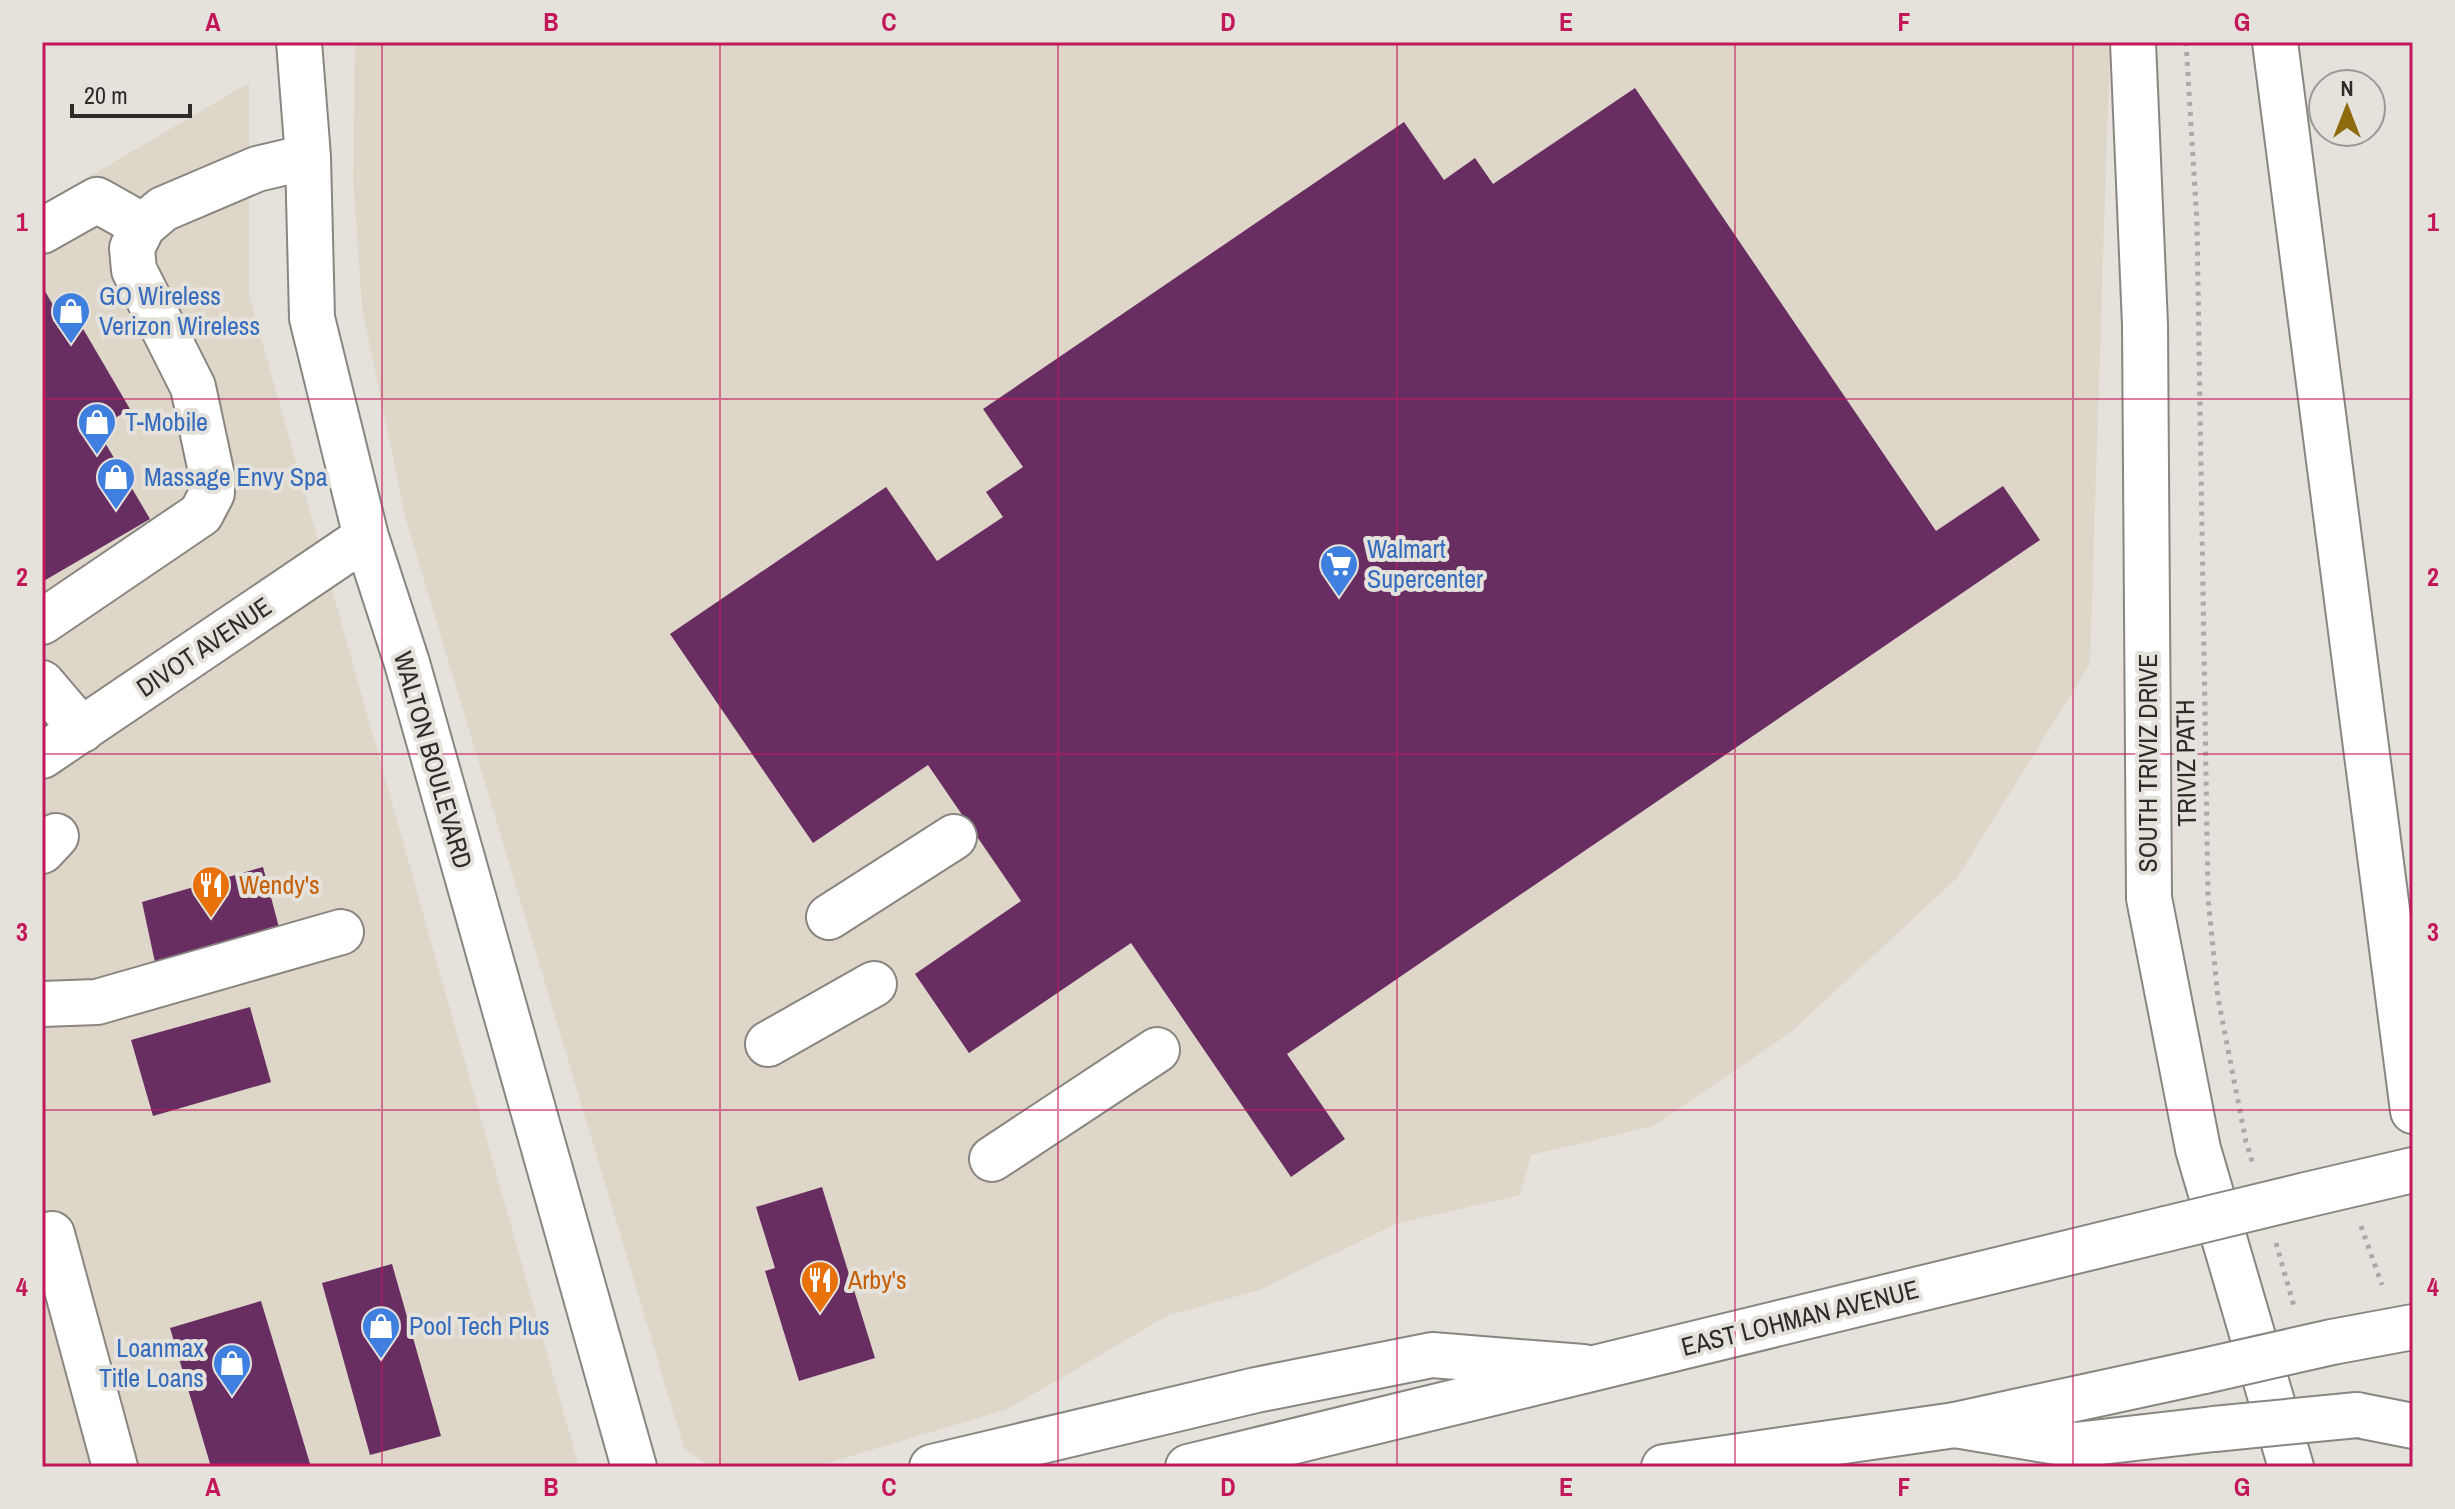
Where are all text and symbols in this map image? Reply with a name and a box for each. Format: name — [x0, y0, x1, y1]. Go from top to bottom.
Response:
text: A — [205, 4, 221, 39]
text: B — [543, 4, 559, 39]
text: C — [881, 4, 897, 39]
text: D — [1220, 4, 1236, 39]
text: E — [1559, 4, 1573, 39]
text: F — [1897, 4, 1911, 39]
text: G — [2234, 4, 2250, 39]
scale bar — [72, 68, 190, 118]
north arrow — [2307, 68, 2387, 148]
text: N — [2340, 73, 2354, 103]
text: 20 m — [84, 79, 128, 111]
text: 1 — [16, 204, 28, 239]
text: 1 — [2427, 204, 2439, 239]
place label: GO Wireless Verizon Wireless — [99, 278, 260, 343]
shop icon: GO Wireless Verizon Wireless — [50, 290, 92, 345]
shop icon: T-Mobile — [76, 401, 118, 456]
place label: T-Mobile — [125, 404, 208, 439]
shop icon: Massage Envy Spa — [95, 456, 137, 511]
place label: Massage Envy Spa — [144, 459, 328, 494]
place label: Walmart Supercenter — [1367, 531, 1483, 596]
supermarket icon: Walmart Supercenter — [1318, 543, 1360, 598]
text: 2 — [16, 559, 28, 594]
text: 2 — [2427, 559, 2439, 594]
street label: DIVOT AVENUE — [129, 589, 278, 705]
street label: WALTON BOULEVARD — [386, 647, 481, 873]
street label: SOUTH TRIVIZ DRIVE — [2130, 654, 2165, 872]
street label: TRIVIZ PATH — [2167, 699, 2204, 827]
restaurant icon: Wendy's — [190, 864, 232, 919]
place label: Wendy's — [239, 867, 320, 902]
text: 3 — [16, 914, 28, 949]
text: 3 — [2427, 914, 2439, 949]
restaurant icon: Arby's — [799, 1259, 841, 1314]
place label: Arby's — [847, 1262, 907, 1297]
text: 4 — [16, 1269, 28, 1304]
text: 4 — [2427, 1269, 2439, 1304]
street label: EAST LOHMAN AVENUE — [1678, 1271, 1922, 1364]
shop icon: Pool Tech Plus — [360, 1305, 402, 1360]
place label: Pool Tech Plus — [409, 1308, 550, 1343]
place label: Loanmax Title Loans — [99, 1330, 204, 1395]
shop icon: Loanmax Title Loans — [211, 1342, 253, 1397]
text: A — [205, 1469, 221, 1504]
text: B — [543, 1469, 559, 1504]
text: C — [881, 1469, 897, 1504]
text: D — [1220, 1469, 1236, 1504]
text: E — [1559, 1469, 1573, 1504]
text: F — [1897, 1469, 1911, 1504]
text: G — [2234, 1469, 2250, 1504]

